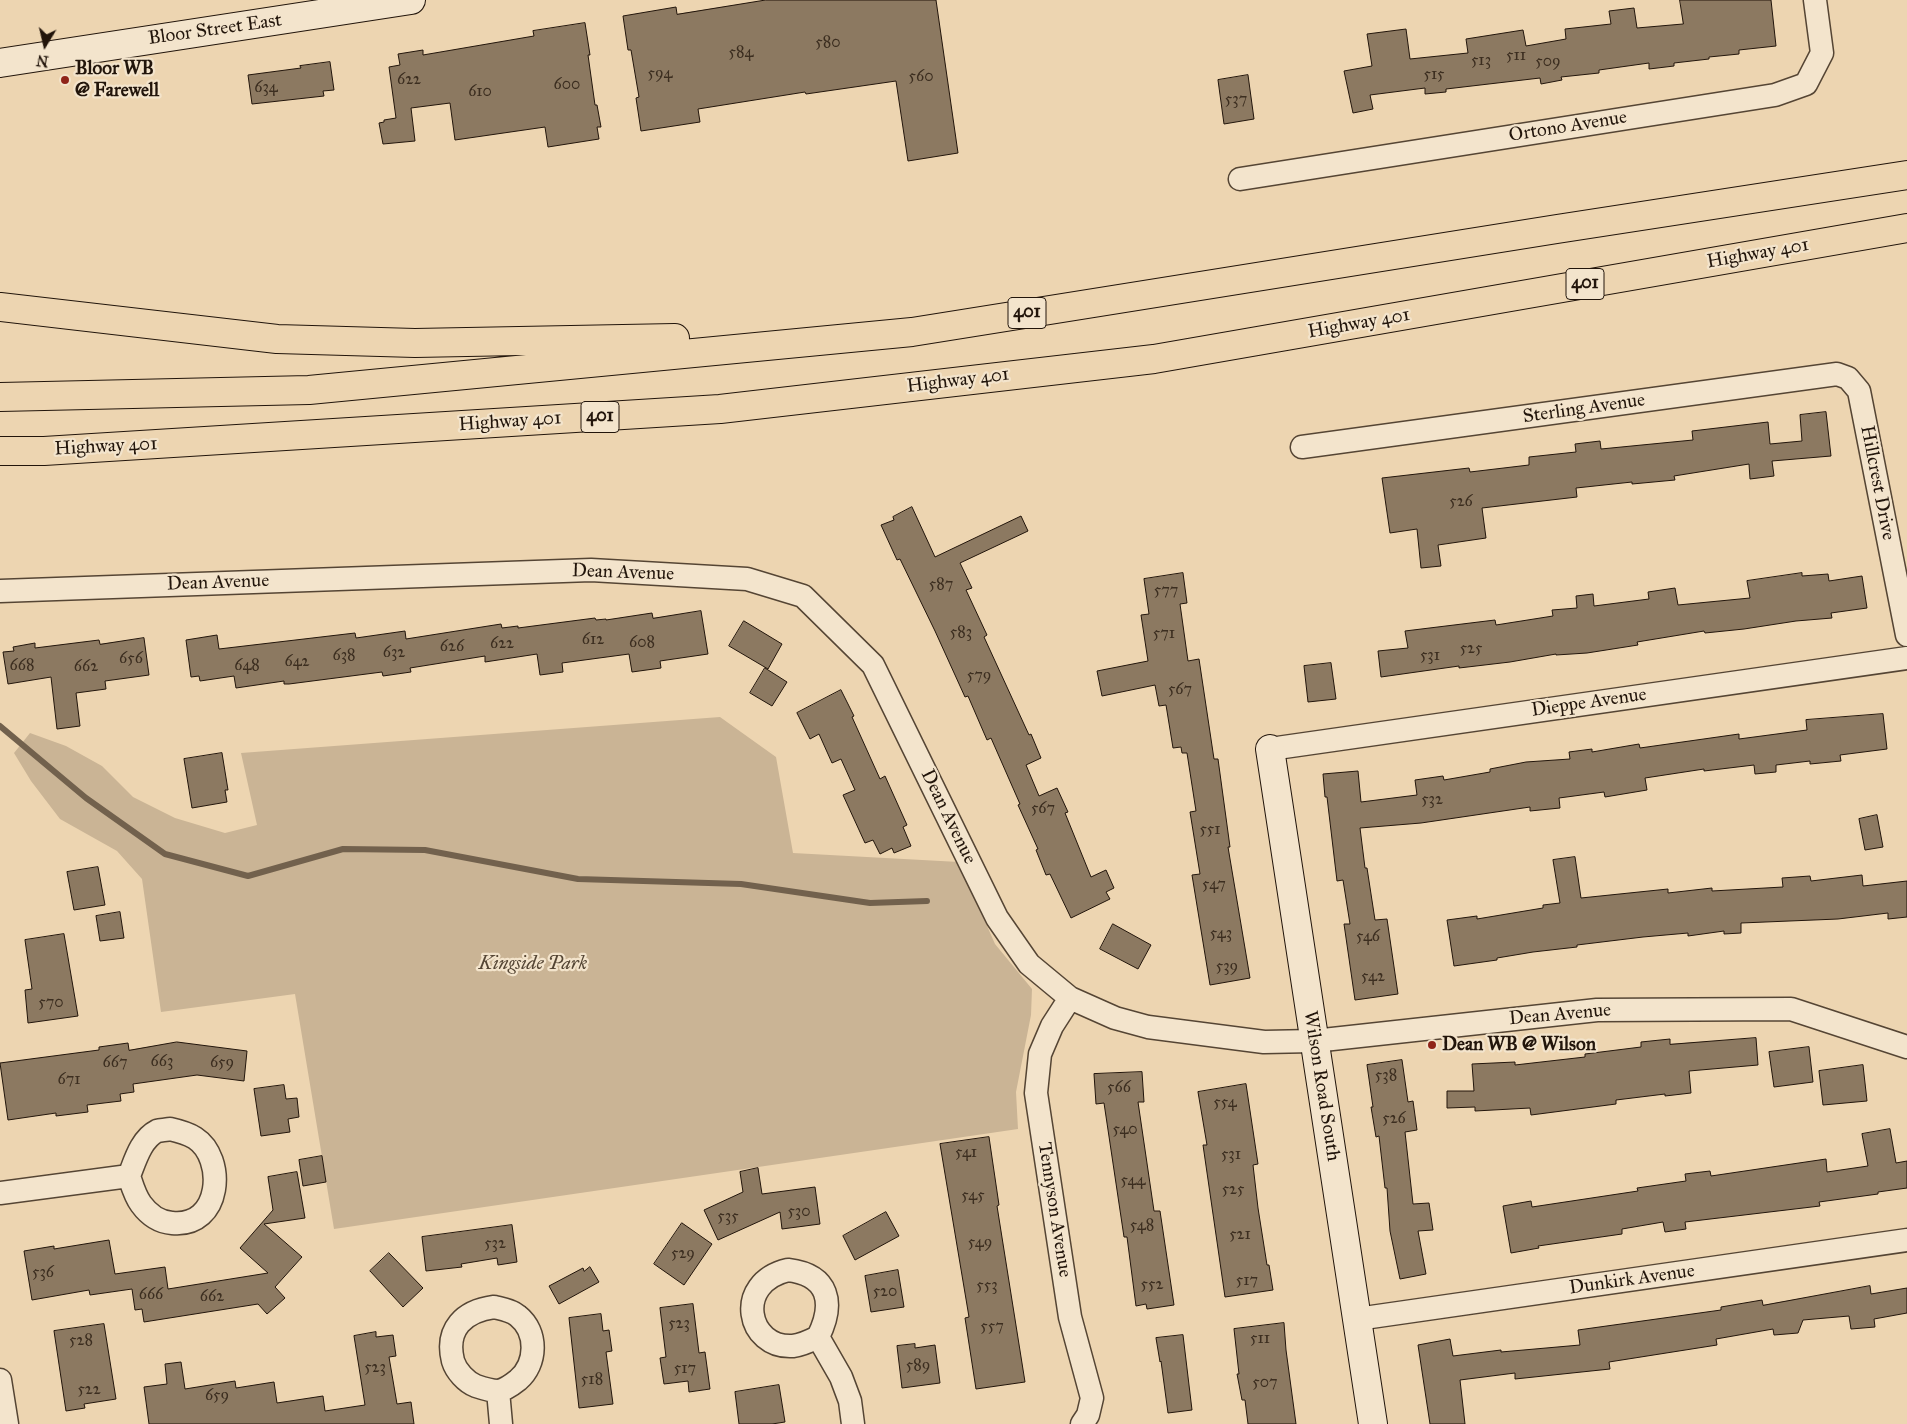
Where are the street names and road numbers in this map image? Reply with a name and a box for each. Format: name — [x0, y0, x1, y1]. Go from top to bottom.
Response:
street label: Bloor Street East — [147, 9, 283, 51]
street label: Ortono Avenue — [1507, 106, 1629, 148]
street label: Highway 401 — [1705, 234, 1811, 274]
road number: 401 — [1566, 268, 1604, 300]
road number: 401 — [1008, 298, 1046, 328]
street label: Highway 401 — [1306, 304, 1412, 344]
street label: Highway 401 — [905, 363, 1011, 399]
street label: Sterling Avenue — [1521, 389, 1647, 429]
road number: 401 — [581, 402, 619, 432]
street label: Highway 401 — [458, 407, 562, 437]
street label: Hillcrest Drive — [1855, 424, 1899, 542]
street label: Highway 401 — [54, 433, 158, 461]
street label: Dean Avenue — [571, 560, 675, 586]
street label: Dean Avenue — [166, 570, 270, 596]
street label: Dieppe Avenue — [1530, 684, 1648, 722]
street label: Dean Avenue — [915, 766, 981, 868]
street label: Dean Avenue — [1508, 999, 1612, 1031]
street label: Wilson Road South — [1298, 1009, 1344, 1163]
street label: Tennyson Avenue — [1032, 1141, 1076, 1279]
street label: Dunkirk Avenue — [1568, 1260, 1696, 1300]

